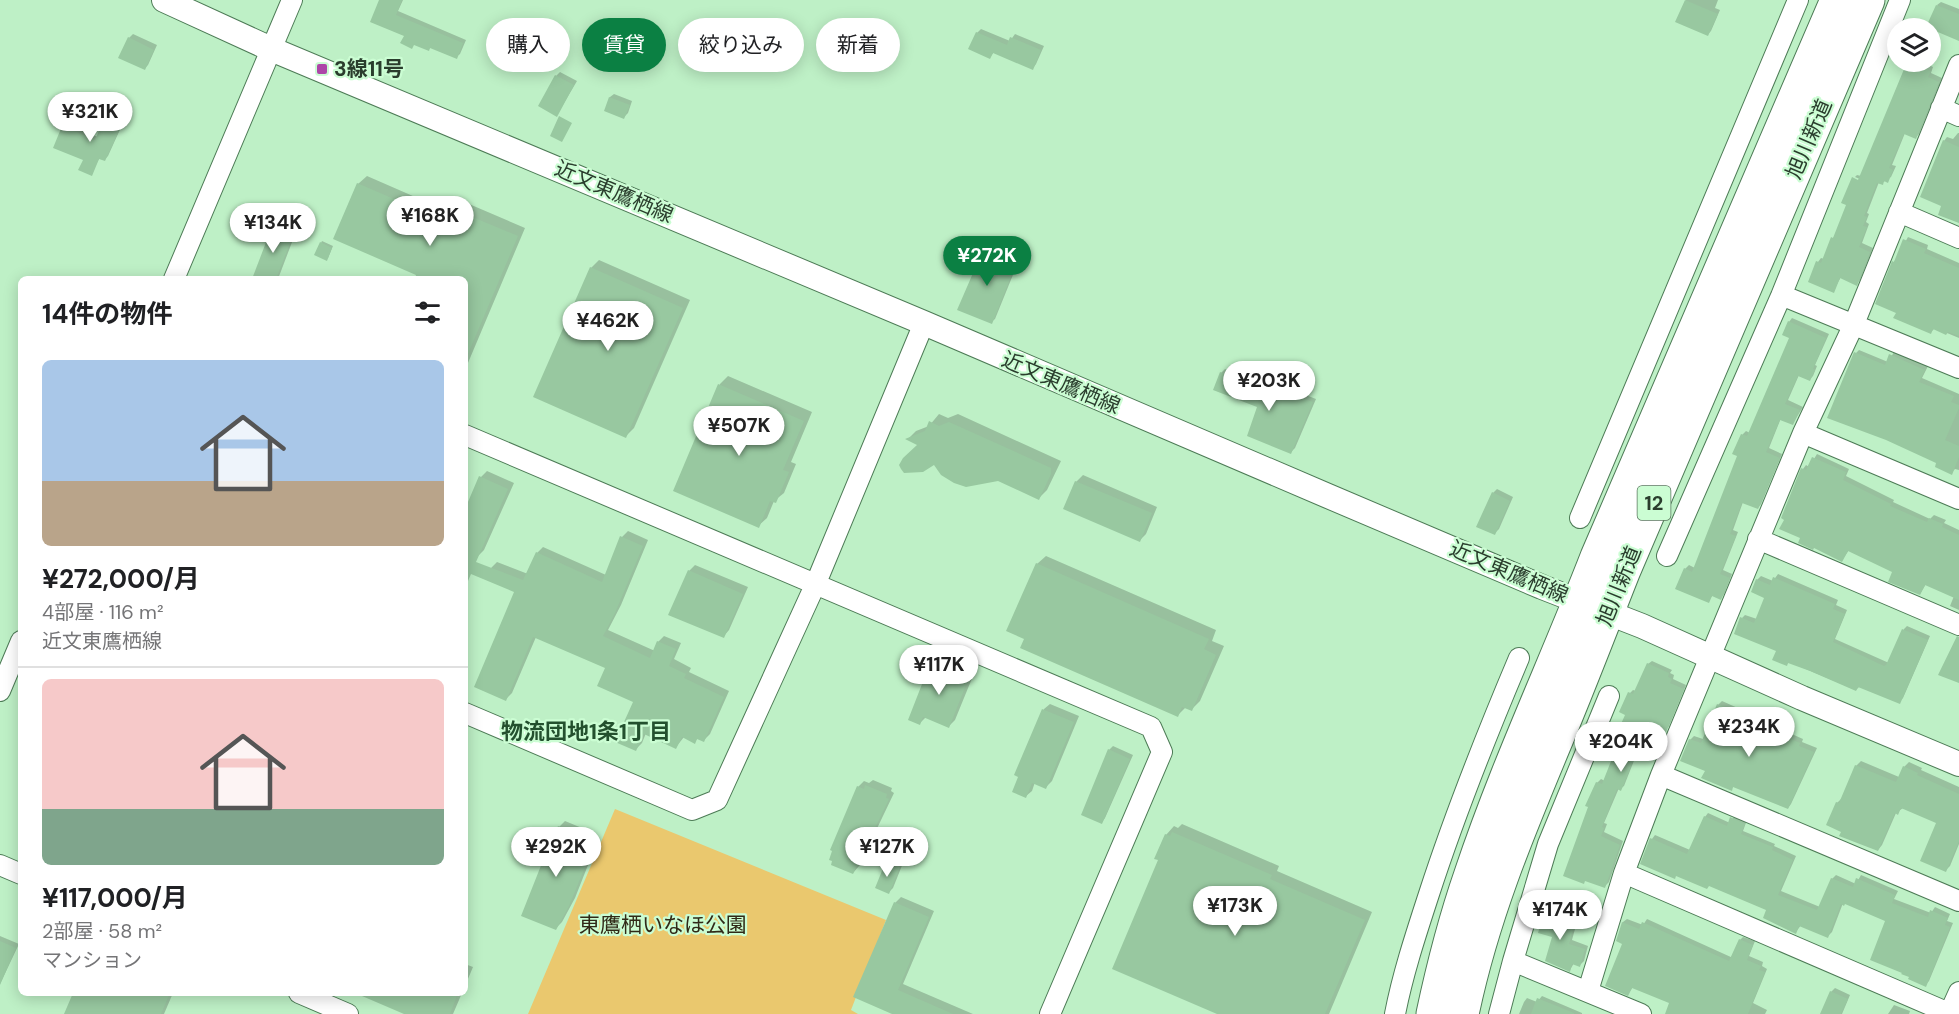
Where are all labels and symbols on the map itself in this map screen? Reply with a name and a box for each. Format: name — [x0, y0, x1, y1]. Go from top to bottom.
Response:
place label: 3線11号 — [334, 55, 404, 83]
marker: 3線11号 — [315, 62, 329, 76]
pin: ¥321K — [48, 92, 132, 143]
street label: 旭川新道 — [1780, 95, 1838, 183]
street label: 近文東鷹栖線 — [551, 154, 677, 230]
pin: ¥168K — [388, 196, 472, 247]
pin: ¥134K — [231, 203, 315, 254]
pin: ¥272K — [945, 236, 1029, 287]
pin: ¥462K — [566, 301, 650, 352]
street label: 近文東鷹栖線 — [998, 345, 1124, 421]
pin: ¥203K — [1227, 361, 1311, 412]
pin: ¥507K — [697, 406, 781, 457]
road number: 12 — [1638, 486, 1670, 520]
street label: 近文東鷹栖線 — [1446, 534, 1572, 610]
street label: 旭川新道 — [1590, 542, 1648, 630]
pin: ¥117K — [897, 645, 981, 696]
pin: ¥234K — [1707, 707, 1791, 758]
district label: 物流団地1条1丁目 — [501, 717, 671, 746]
pin: ¥204K — [1579, 722, 1663, 773]
pin: ¥292K — [514, 827, 598, 878]
pin: ¥127K — [845, 827, 929, 878]
pin: ¥173K — [1193, 886, 1277, 937]
pin: ¥174K — [1518, 890, 1602, 941]
park label: 東鷹栖いなほ公園 — [579, 911, 747, 939]

